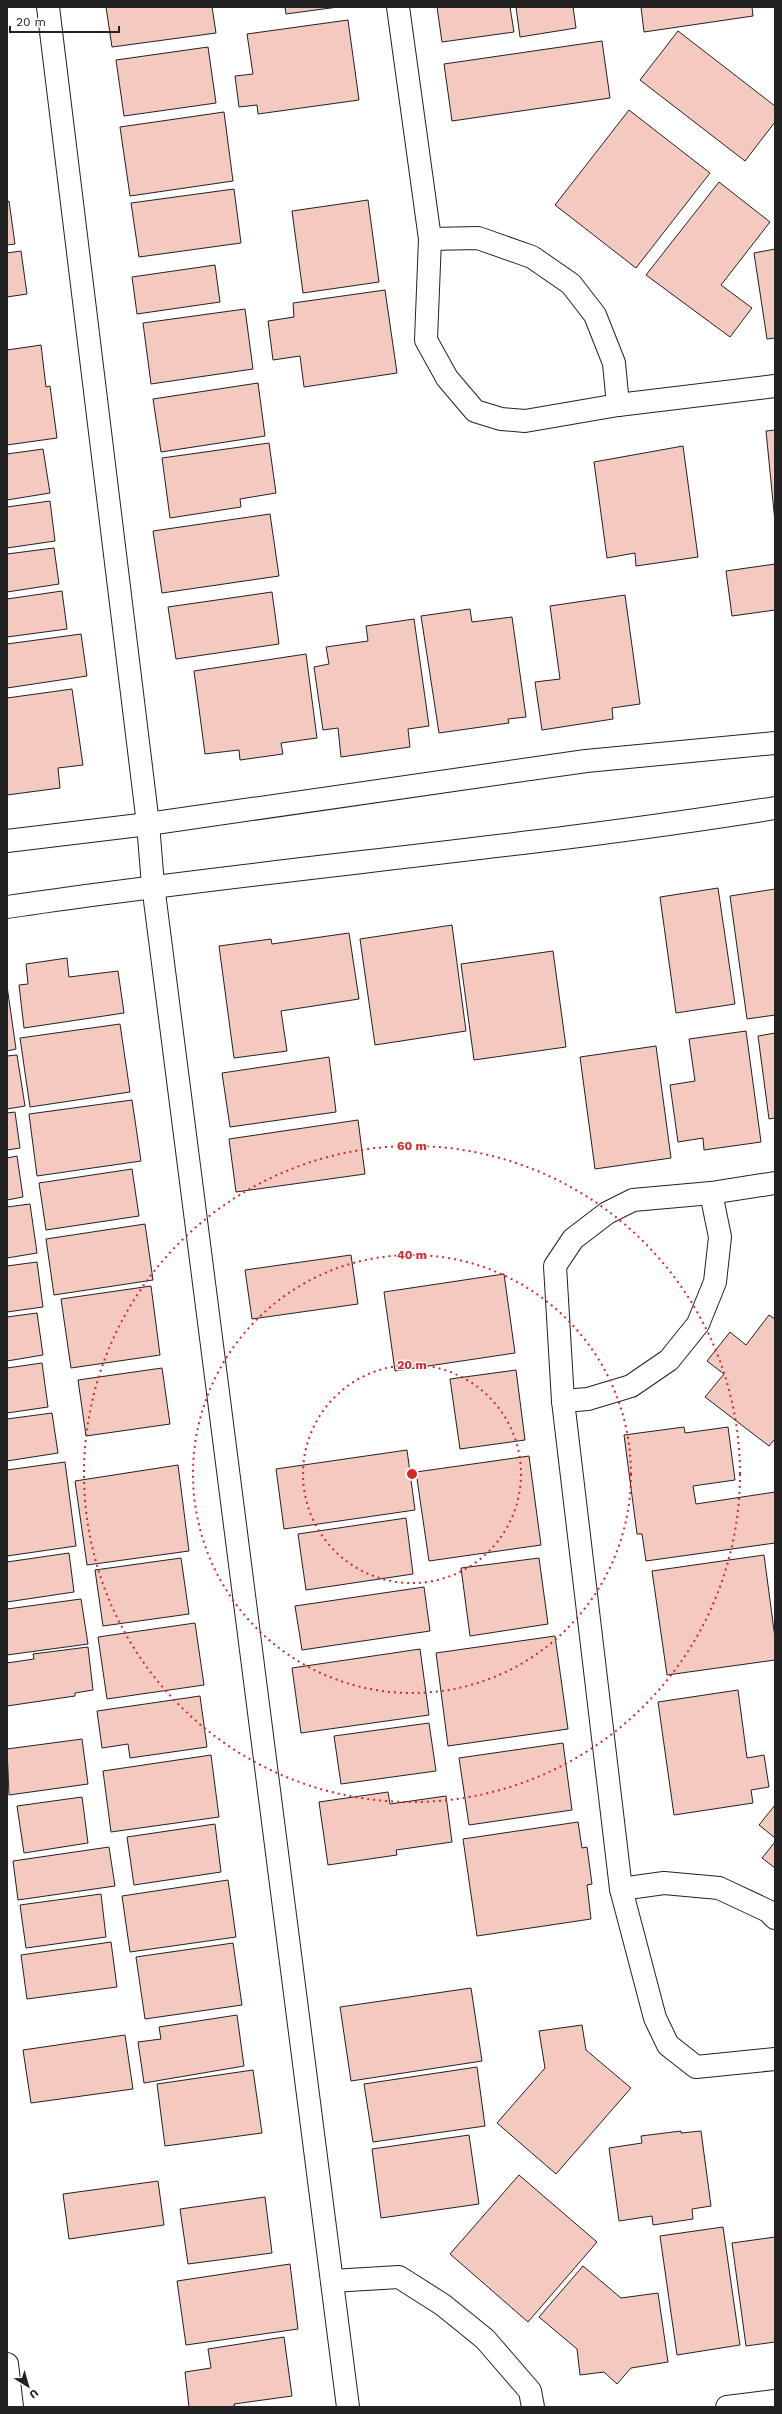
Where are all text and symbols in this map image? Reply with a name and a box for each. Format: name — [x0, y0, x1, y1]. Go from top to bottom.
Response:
scale bar — [10, 8, 119, 34]
text: 20 m — [16, 15, 46, 29]
text: 60 m — [397, 1139, 427, 1153]
text: 40 m — [397, 1248, 427, 1262]
text: 20 m — [397, 1358, 427, 1372]
centre of rings — [405, 1467, 419, 1481]
north arrow — [8, 2366, 48, 2406]
text: U — [27, 2386, 41, 2401]

